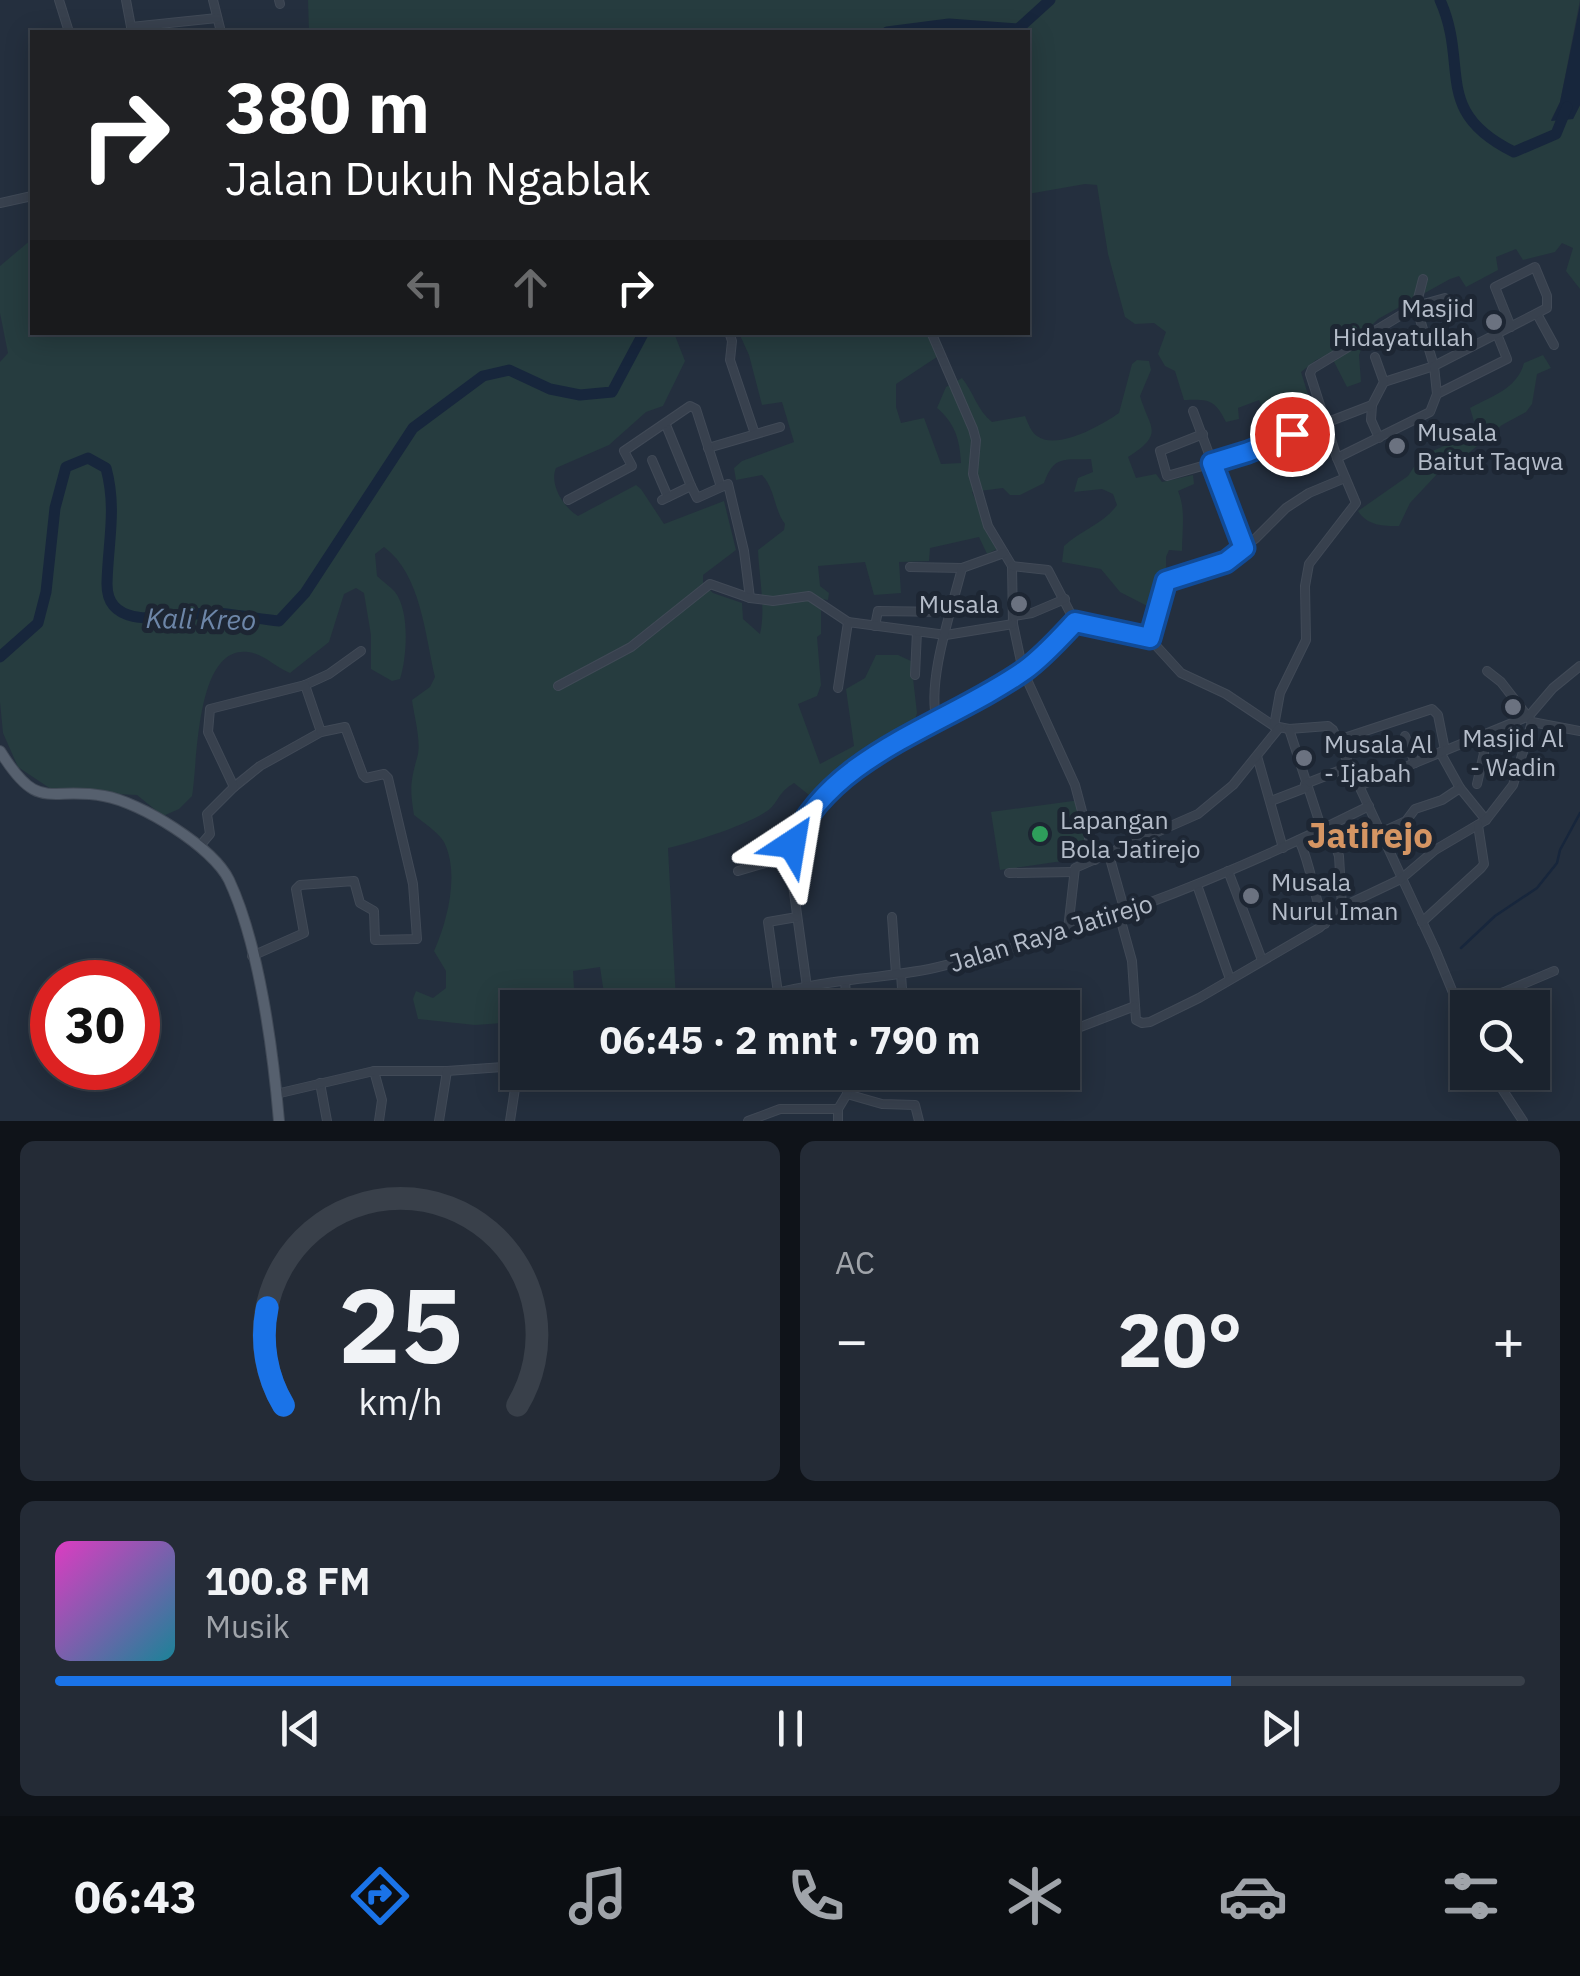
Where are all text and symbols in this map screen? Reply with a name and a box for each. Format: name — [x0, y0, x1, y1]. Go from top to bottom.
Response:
text: 380 m — [225, 61, 430, 152]
icon: right — [60, 70, 190, 200]
text: Jalan Dukuh Ngablak — [225, 149, 651, 207]
icon: left — [398, 260, 453, 315]
icon: ahead — [503, 260, 558, 315]
icon: right — [608, 260, 663, 315]
place label: Masjid Hidayatullah — [1333, 291, 1474, 353]
marker: Masjid Hidayatullah — [1483, 311, 1505, 333]
pin — [1250, 392, 1335, 477]
icon: arrive — [1265, 407, 1320, 462]
place label: Musala Baitut Taqwa — [1417, 415, 1563, 477]
marker: Musala Baitut Taqwa — [1386, 435, 1408, 457]
place label: Musala — [919, 587, 999, 620]
marker: Musala — [1008, 593, 1030, 615]
water label: Kali Kreo — [145, 599, 257, 638]
marker: Masjid Al - Wadin — [1502, 696, 1524, 718]
place label: Masjid Al - Wadin — [1462, 721, 1564, 783]
place label: Musala Al - Ijabah — [1324, 727, 1433, 789]
marker: Musala Al - Ijabah — [1293, 747, 1315, 769]
position arrow — [740, 792, 844, 896]
place label: Lapangan Bola Jatirejo — [1060, 803, 1201, 865]
district label: Jatirejo — [1307, 812, 1433, 858]
marker: Lapangan Bola Jatirejo — [1029, 823, 1051, 845]
place label: Musala Nurul Iman — [1271, 865, 1398, 927]
marker: Musala Nurul Iman — [1240, 885, 1262, 907]
street label: Jalan Raya Jatirejo — [945, 886, 1157, 979]
speed limit sign: 30 — [30, 960, 160, 1090]
map controls — [1450, 990, 1550, 1090]
button: search — [1450, 990, 1550, 1090]
text: 06:45 · 2 mnt · 790 m — [599, 1015, 981, 1064]
text: AC — [835, 1241, 875, 1283]
text: 25 — [338, 1256, 462, 1392]
text: 20° — [1117, 1290, 1243, 1388]
text: − — [835, 1304, 868, 1375]
text: + — [1492, 1304, 1525, 1375]
text: km/h — [358, 1378, 442, 1425]
text: 100.8 FM — [205, 1556, 370, 1605]
text: Musik — [205, 1605, 290, 1647]
icon: previous — [273, 1701, 328, 1756]
icon: pause — [763, 1701, 818, 1756]
icon: next — [1253, 1701, 1308, 1756]
icon: directions — [345, 1861, 415, 1931]
icon: music — [563, 1861, 633, 1931]
icon: phone — [781, 1861, 851, 1931]
icon: climate — [1000, 1861, 1070, 1931]
icon: car — [1218, 1861, 1288, 1931]
icon: filters — [1436, 1861, 1506, 1931]
text: 06:43 — [74, 1867, 197, 1925]

